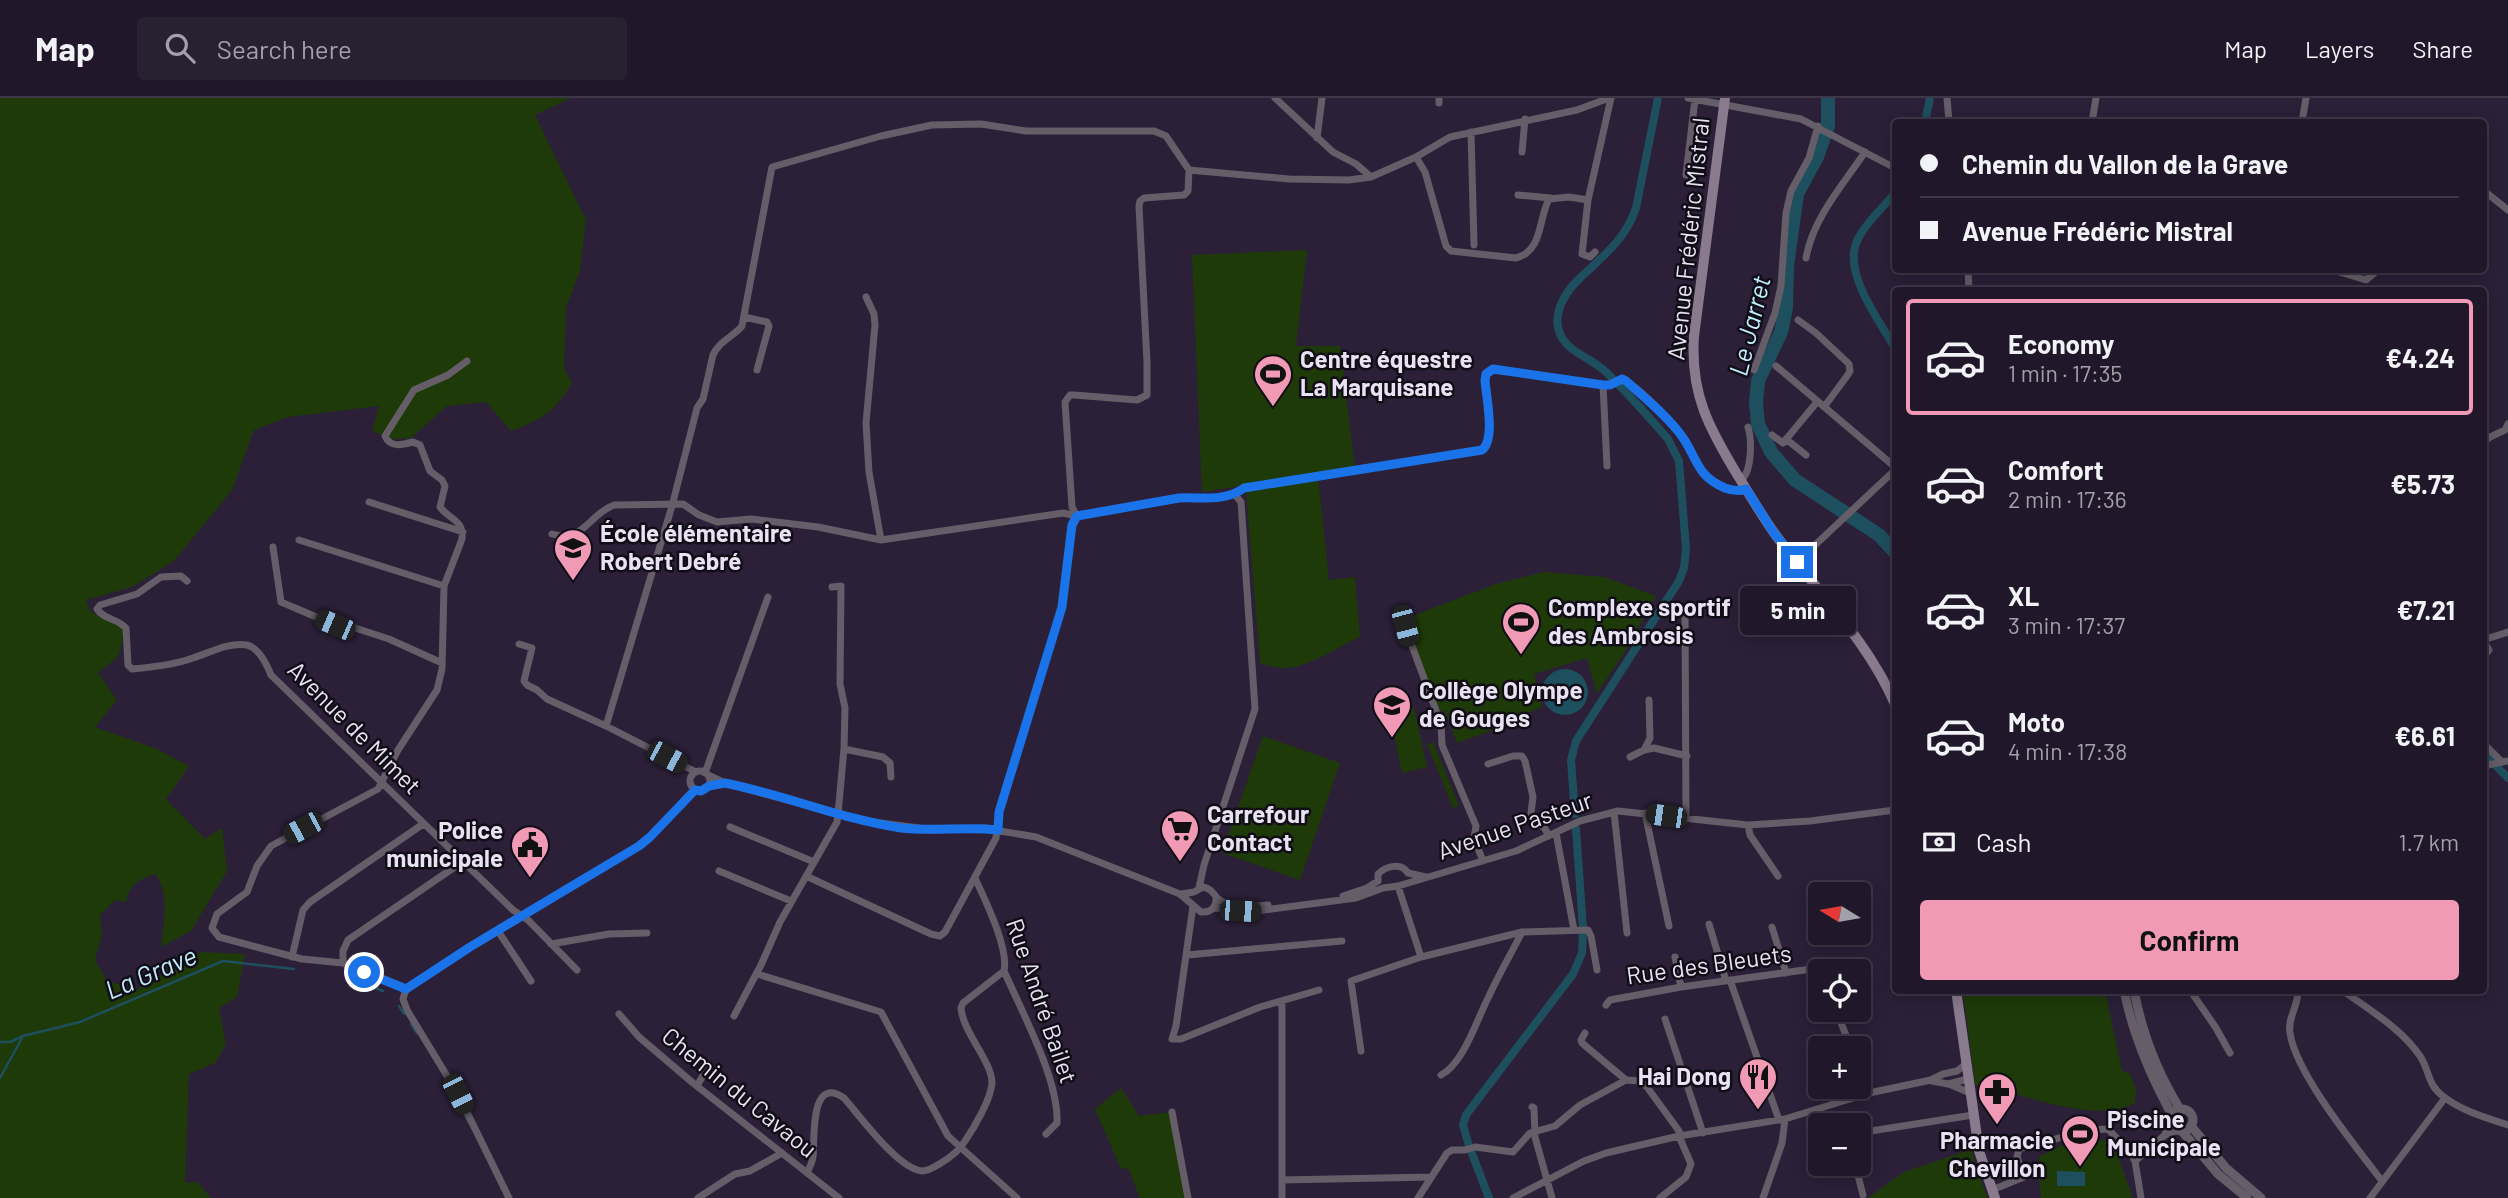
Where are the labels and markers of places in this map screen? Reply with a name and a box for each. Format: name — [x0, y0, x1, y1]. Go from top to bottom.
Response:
place label: Centre équestre La Marquisane — [1300, 344, 1473, 401]
sports icon: Centre équestre La Marquisane — [1252, 353, 1294, 408]
place label: École élémentaire Robert Debré — [600, 518, 792, 575]
school or university icon: École élémentaire Robert Debré — [552, 527, 594, 582]
place label: Complexe sportif des Ambrosis — [1548, 592, 1731, 649]
sports icon: Complexe sportif des Ambrosis — [1500, 601, 1542, 656]
place label: Collège Olympe de Gouges — [1419, 675, 1583, 732]
school or university icon: Collège Olympe de Gouges — [1371, 684, 1413, 739]
place label: Carrefour Contact — [1207, 799, 1309, 856]
supermarket icon: Carrefour Contact — [1159, 808, 1201, 863]
place label: Police municipale — [386, 815, 503, 872]
public building icon: Police municipale — [509, 824, 551, 879]
restaurant icon: Hai Dong — [1737, 1056, 1779, 1111]
place label: Hai Dong — [1638, 1061, 1731, 1090]
pharmacy icon: Pharmacie Chevillon — [1976, 1071, 2018, 1126]
place label: Piscine Municipale — [2107, 1104, 2221, 1161]
sports icon: Piscine Municipale — [2059, 1113, 2101, 1168]
place label: Pharmacie Chevillon — [1940, 1125, 2054, 1182]

